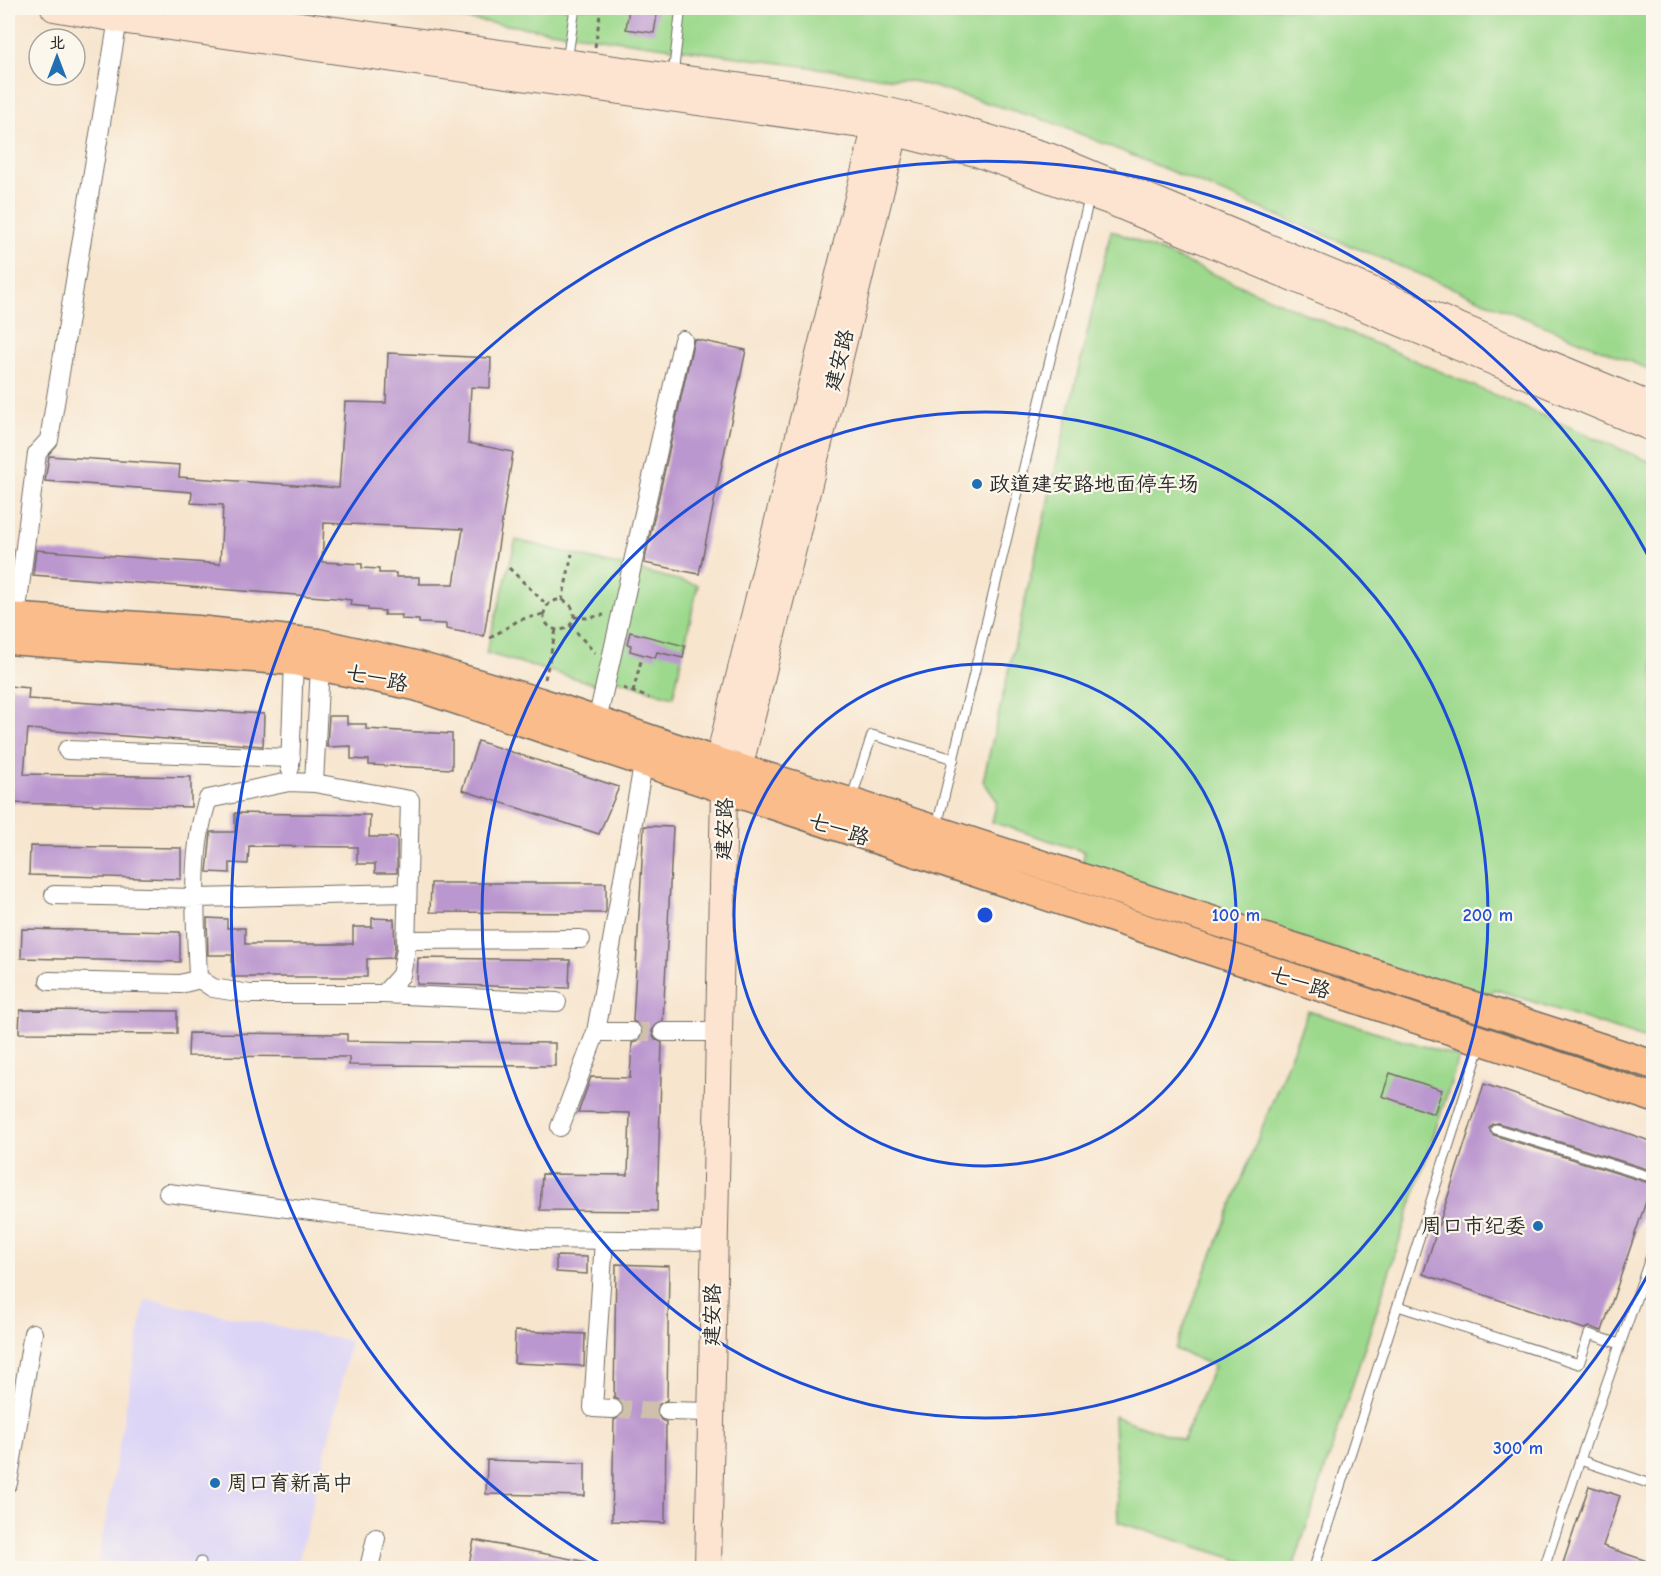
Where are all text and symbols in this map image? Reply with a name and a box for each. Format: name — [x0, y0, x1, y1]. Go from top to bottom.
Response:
north arrow — [27, 27, 87, 87]
text: 北 — [49, 34, 65, 52]
street label: 建安路 — [820, 327, 858, 393]
place label: 政道建安路地面停车场 — [989, 472, 1199, 496]
marker: 政道建安路地面停车场 — [970, 477, 984, 491]
street label: 七一路 — [344, 660, 410, 696]
street label: 建安路 — [711, 797, 737, 861]
street label: 七一路 — [805, 808, 873, 850]
centre of rings — [975, 905, 995, 925]
text: 100 m — [1212, 905, 1260, 926]
text: 200 m — [1463, 905, 1513, 926]
street label: 七一路 — [1266, 961, 1334, 1003]
place label: 周口市纪委 — [1421, 1214, 1526, 1238]
marker: 周口市纪委 — [1531, 1219, 1545, 1233]
street label: 建安路 — [699, 1283, 725, 1347]
text: 300 m — [1493, 1438, 1543, 1459]
place label: 周口育新高中 — [227, 1471, 353, 1495]
marker: 周口育新高中 — [208, 1476, 222, 1490]

